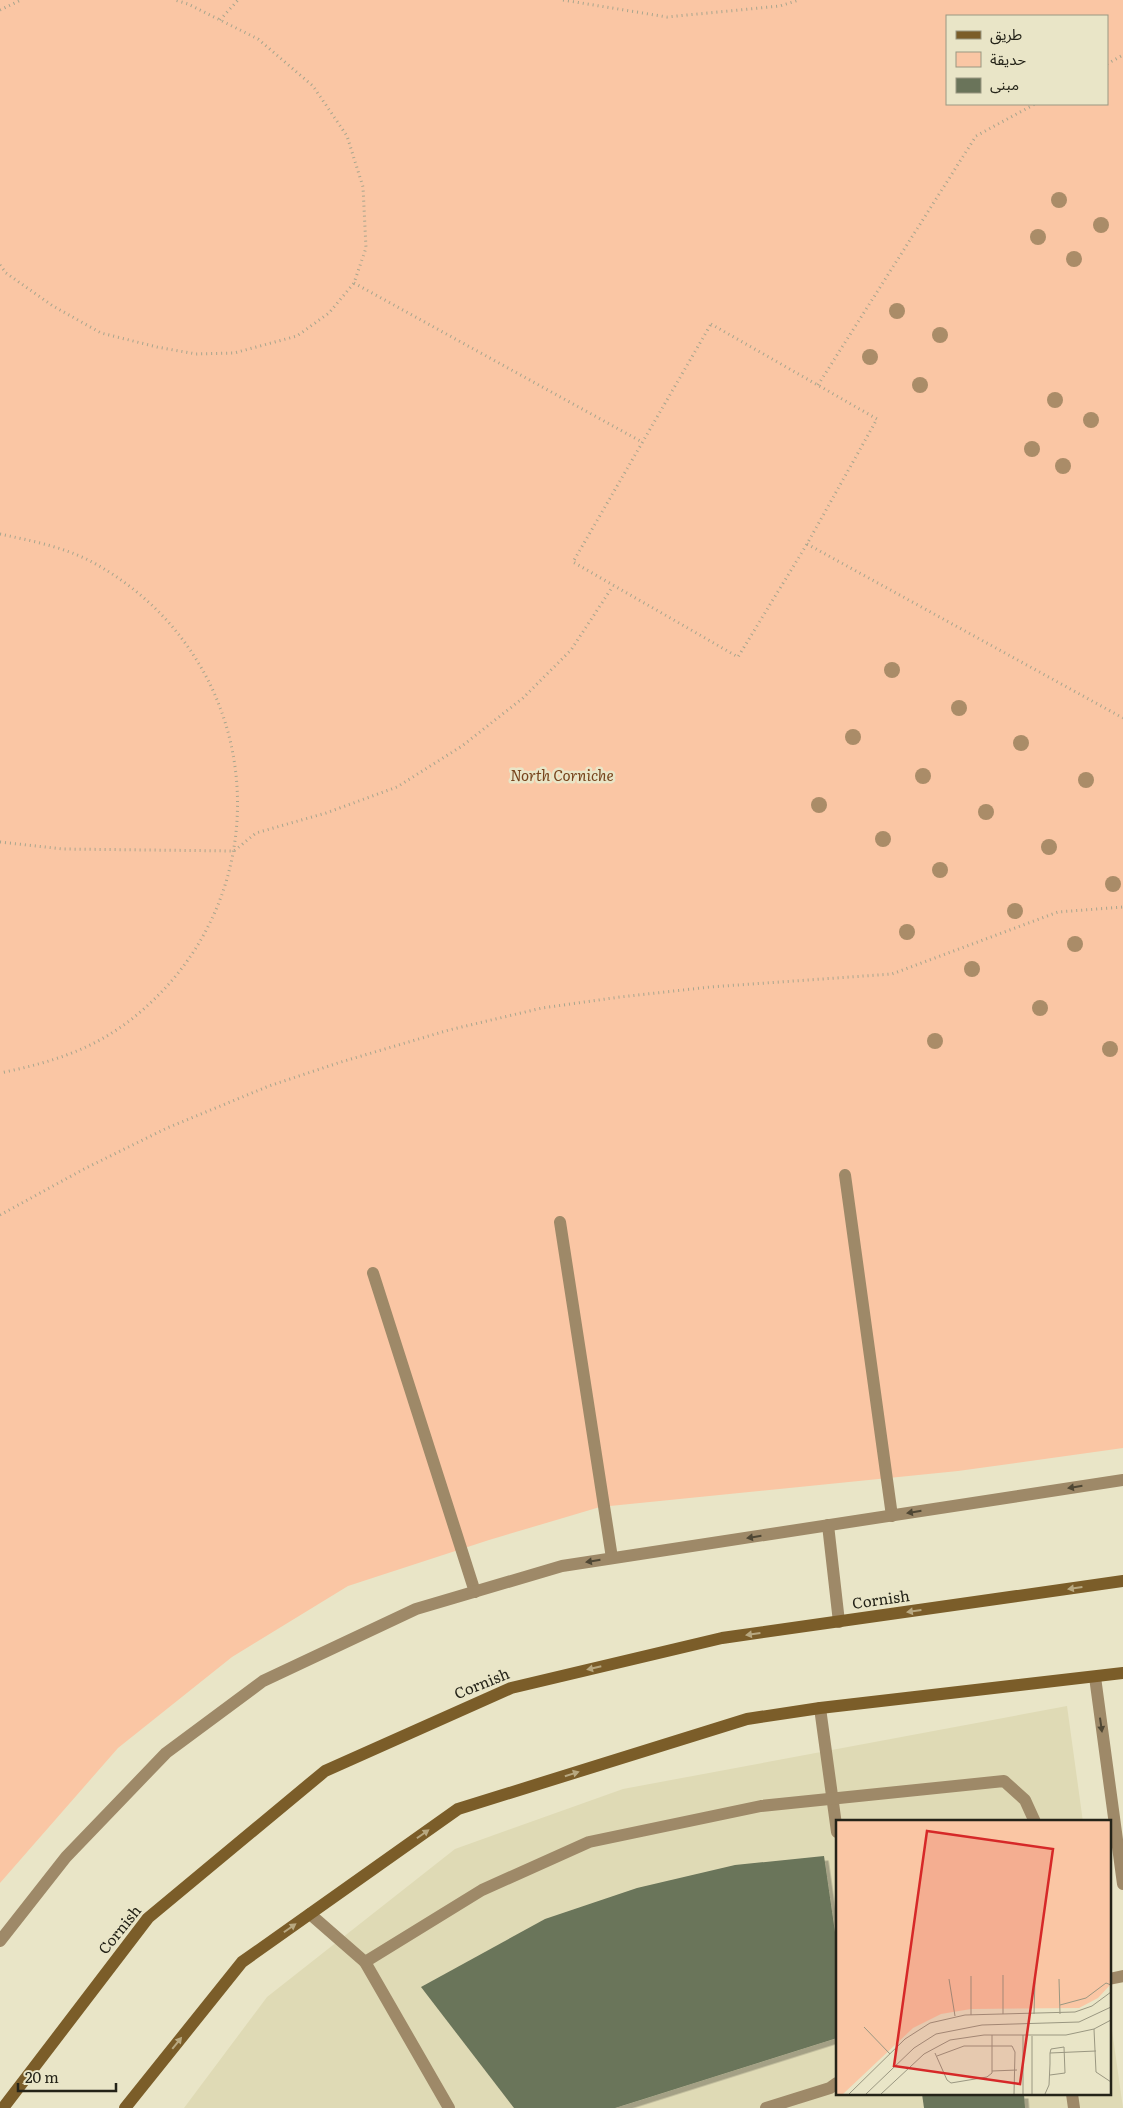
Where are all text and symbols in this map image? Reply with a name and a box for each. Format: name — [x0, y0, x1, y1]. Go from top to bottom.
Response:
legend — [946, 15, 1108, 105]
text: طريق — [990, 22, 1022, 45]
text: حديقة — [990, 47, 1026, 70]
text: مبنى — [990, 72, 1019, 95]
park label: North Corniche — [510, 763, 614, 786]
one-way arrow — [1066, 1484, 1082, 1492]
one-way arrow — [906, 1509, 922, 1517]
one-way arrow — [745, 1533, 761, 1541]
one-way arrow — [585, 1557, 601, 1565]
street label: Cornish — [851, 1583, 911, 1614]
one-way arrow — [1066, 1585, 1082, 1593]
one-way arrow — [906, 1608, 922, 1616]
one-way arrow — [745, 1630, 761, 1638]
street label: Cornish — [450, 1661, 513, 1704]
one-way arrow — [587, 1664, 602, 1672]
one-way arrow — [1098, 1717, 1106, 1733]
one-way arrow — [565, 1769, 580, 1777]
inset map — [836, 1820, 1110, 2096]
one-way arrow — [416, 1829, 430, 1839]
street label: Cornish — [92, 1899, 146, 1959]
one-way arrow — [283, 1923, 297, 1933]
one-way arrow — [172, 2036, 183, 2049]
scale bar — [18, 2060, 115, 2092]
text: 20 m — [25, 2065, 59, 2088]

